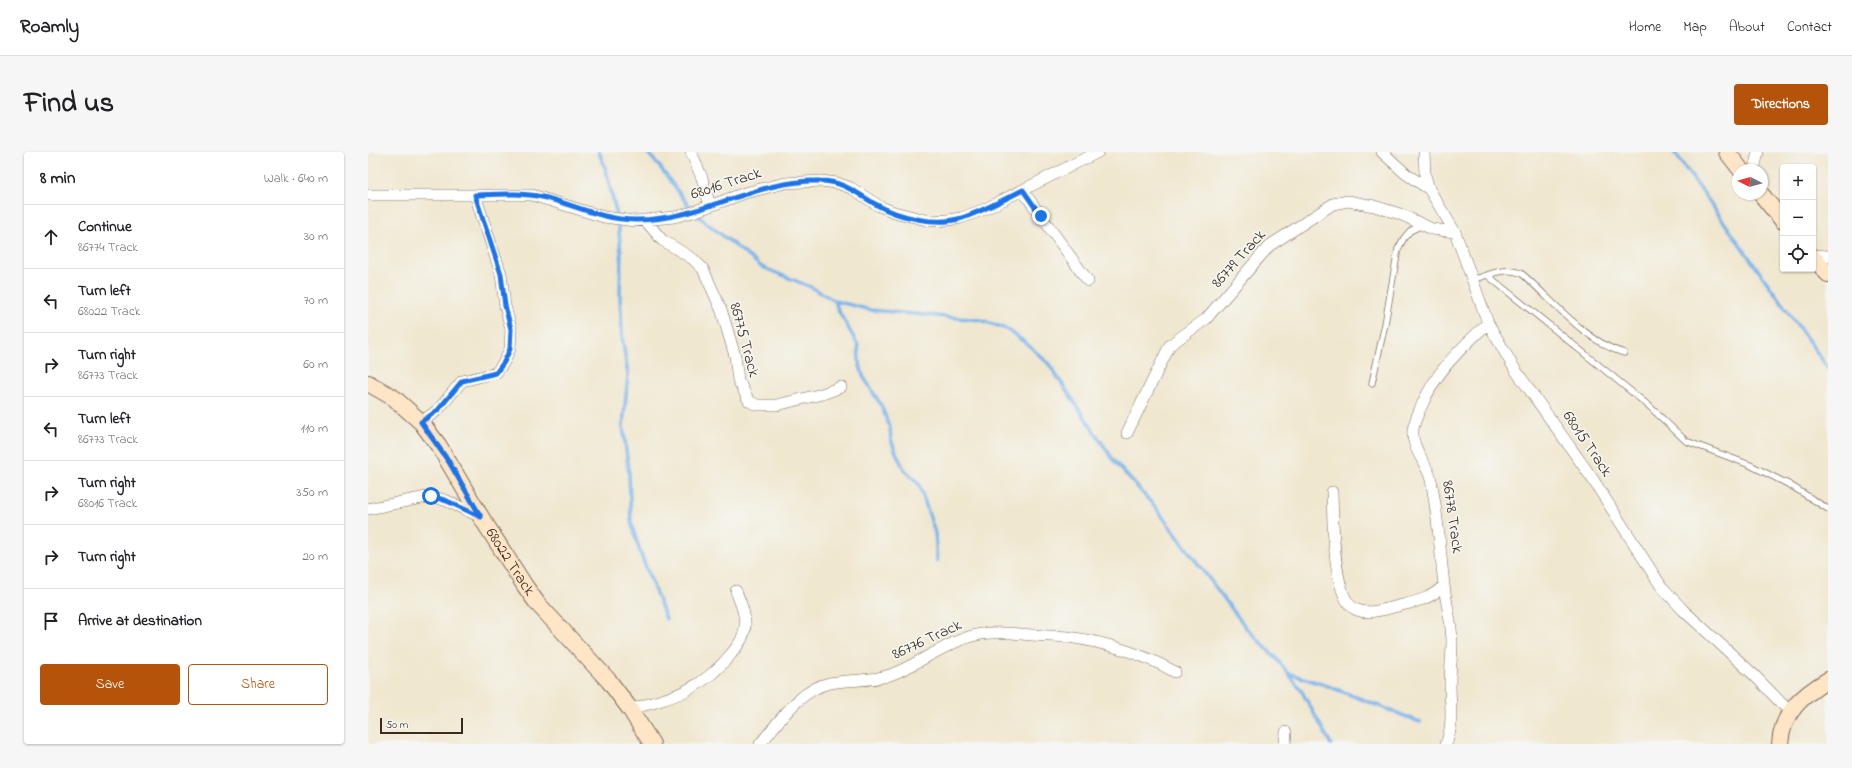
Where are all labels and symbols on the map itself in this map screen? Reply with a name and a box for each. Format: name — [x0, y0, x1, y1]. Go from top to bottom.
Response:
street label: 68016 Track — [688, 161, 765, 207]
north arrow — [1732, 164, 1768, 200]
route end — [1032, 207, 1050, 225]
street label: 86779 Track — [1206, 224, 1273, 294]
street label: 86775 Track — [723, 300, 766, 381]
street label: 68015 Track — [1556, 406, 1618, 483]
street label: 86778 Track — [1435, 479, 1469, 556]
route start — [422, 487, 440, 505]
street label: 68022 Track — [479, 523, 541, 602]
street label: 86776 Track — [888, 613, 967, 667]
scale bar — [380, 716, 463, 735]

